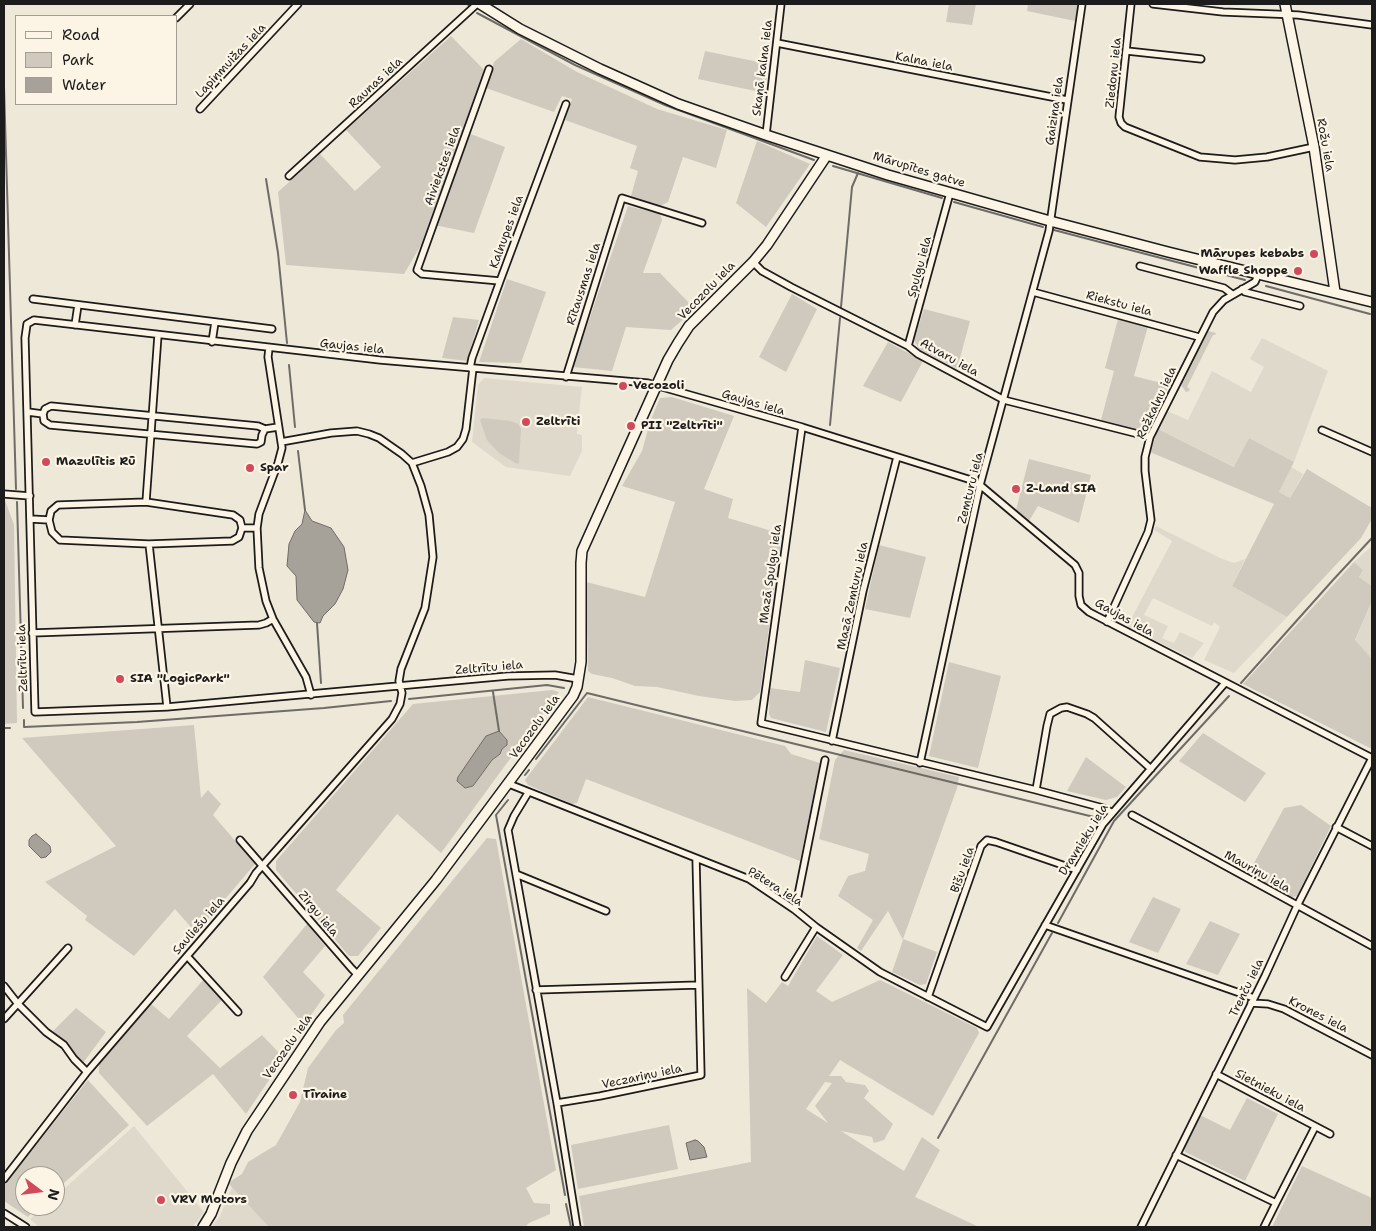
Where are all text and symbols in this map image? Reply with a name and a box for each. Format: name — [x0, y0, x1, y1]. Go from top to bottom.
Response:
legend — [15, 15, 178, 105]
street label: Skaņā kalna iela — [750, 19, 776, 117]
street label: Lapiņmuižas iela — [193, 21, 269, 101]
text: Road — [62, 25, 100, 45]
street label: Ziedoņu iela — [1103, 37, 1125, 109]
street label: Kalna iela — [894, 49, 954, 75]
text: Park — [62, 50, 94, 70]
street label: Raunas iela — [346, 55, 406, 111]
text: Water — [62, 75, 106, 95]
street label: Gaiziņa iela — [1043, 76, 1067, 146]
street label: Rožu iela — [1313, 117, 1337, 173]
street label: Aiviekstes iela — [422, 124, 464, 208]
street label: Mārupītes gatve — [871, 149, 967, 191]
street label: Kalnupes iela — [487, 193, 527, 271]
street label: Spulgu iela — [905, 235, 935, 299]
street label: Rītausmas iela — [564, 241, 604, 327]
place label: Mārupes kebabs — [1200, 247, 1304, 261]
marker: Mārupes kebabs — [1308, 248, 1320, 260]
street label: Vecozolu iela — [675, 259, 739, 323]
place label: Waffle Shoppe — [1199, 264, 1288, 278]
marker: Waffle Shoppe — [1292, 265, 1304, 277]
street label: Riekstu iela — [1085, 288, 1153, 320]
street label: Gaujas iela — [319, 336, 385, 358]
street label: Atvaru iela — [917, 336, 981, 380]
street label: Rožkalnu iela — [1134, 364, 1180, 442]
place label: Vecozoli — [633, 379, 684, 393]
marker: Vecozoli — [617, 380, 629, 392]
street label: Gaujas iela — [720, 387, 786, 419]
place label: Zeltrīti — [536, 415, 580, 429]
marker: Zeltrīti — [520, 416, 532, 428]
place label: PII "Zeltrīti" — [641, 419, 723, 433]
marker: PII "Zeltrīti" — [625, 420, 637, 432]
street label: Zemturu iela — [955, 451, 987, 525]
place label: Mazulītis Rū — [56, 455, 136, 469]
marker: Mazulītis Rū — [40, 456, 52, 468]
place label: Spar — [260, 461, 289, 475]
marker: Spar — [244, 462, 256, 474]
place label: Z-Land SIA — [1026, 482, 1096, 496]
marker: Z-Land SIA — [1010, 483, 1022, 495]
street label: Mazā Spulgu iela — [757, 523, 785, 625]
street label: Mazā Zemturu iela — [834, 541, 872, 651]
street label: Gaujas iela — [1092, 596, 1156, 640]
street label: Zeltrītu iela — [15, 624, 31, 692]
street label: Zeltrītu iela — [455, 658, 523, 678]
place label: SIA "LogicPark" — [130, 672, 230, 686]
marker: SIA "LogicPark" — [114, 673, 126, 685]
street label: Vecozolu iela — [507, 692, 563, 762]
street label: Dravnieku iela — [1056, 802, 1112, 878]
street label: Bišu iela — [948, 845, 978, 895]
street label: Mauriņu iela — [1221, 848, 1293, 896]
street label: Pētera iela — [745, 864, 805, 910]
street label: Zirgu iela — [295, 888, 341, 940]
street label: Sauliešu iela — [170, 894, 228, 958]
street label: Trenču iela — [1227, 957, 1267, 1019]
street label: Krones iela — [1286, 994, 1350, 1036]
street label: Vecozolu iela — [260, 1012, 316, 1082]
street label: Veczariņu iela — [601, 1061, 683, 1093]
street label: Sietnieku iela — [1233, 1067, 1307, 1115]
place label: Tīraine — [303, 1088, 347, 1102]
marker: Tīraine — [287, 1089, 299, 1101]
north arrow — [15, 1166, 65, 1216]
text: N — [43, 1187, 64, 1202]
place label: VRV Motors — [171, 1193, 247, 1207]
marker: VRV Motors — [155, 1194, 167, 1206]

